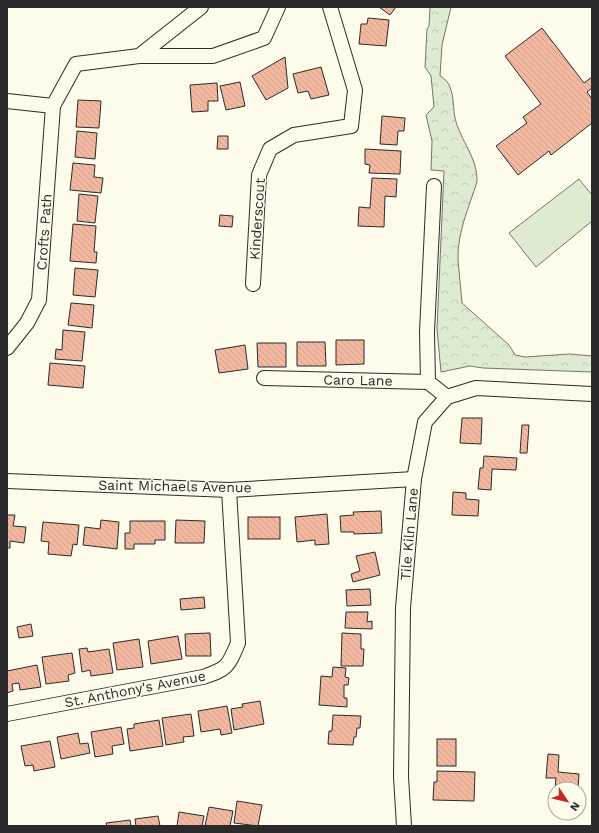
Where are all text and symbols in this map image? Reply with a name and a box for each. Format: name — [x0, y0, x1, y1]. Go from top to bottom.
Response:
street label: Kinderscout — [246, 177, 268, 260]
street label: Crofts Path — [33, 193, 55, 271]
street label: Caro Lane — [323, 371, 393, 389]
street label: Saint Michaels Avenue — [98, 477, 252, 495]
street label: Tile Kiln Lane — [397, 487, 421, 581]
street label: St. Anthony's Avenue — [63, 667, 207, 711]
north arrow — [547, 781, 587, 821]
text: N — [567, 799, 582, 814]

